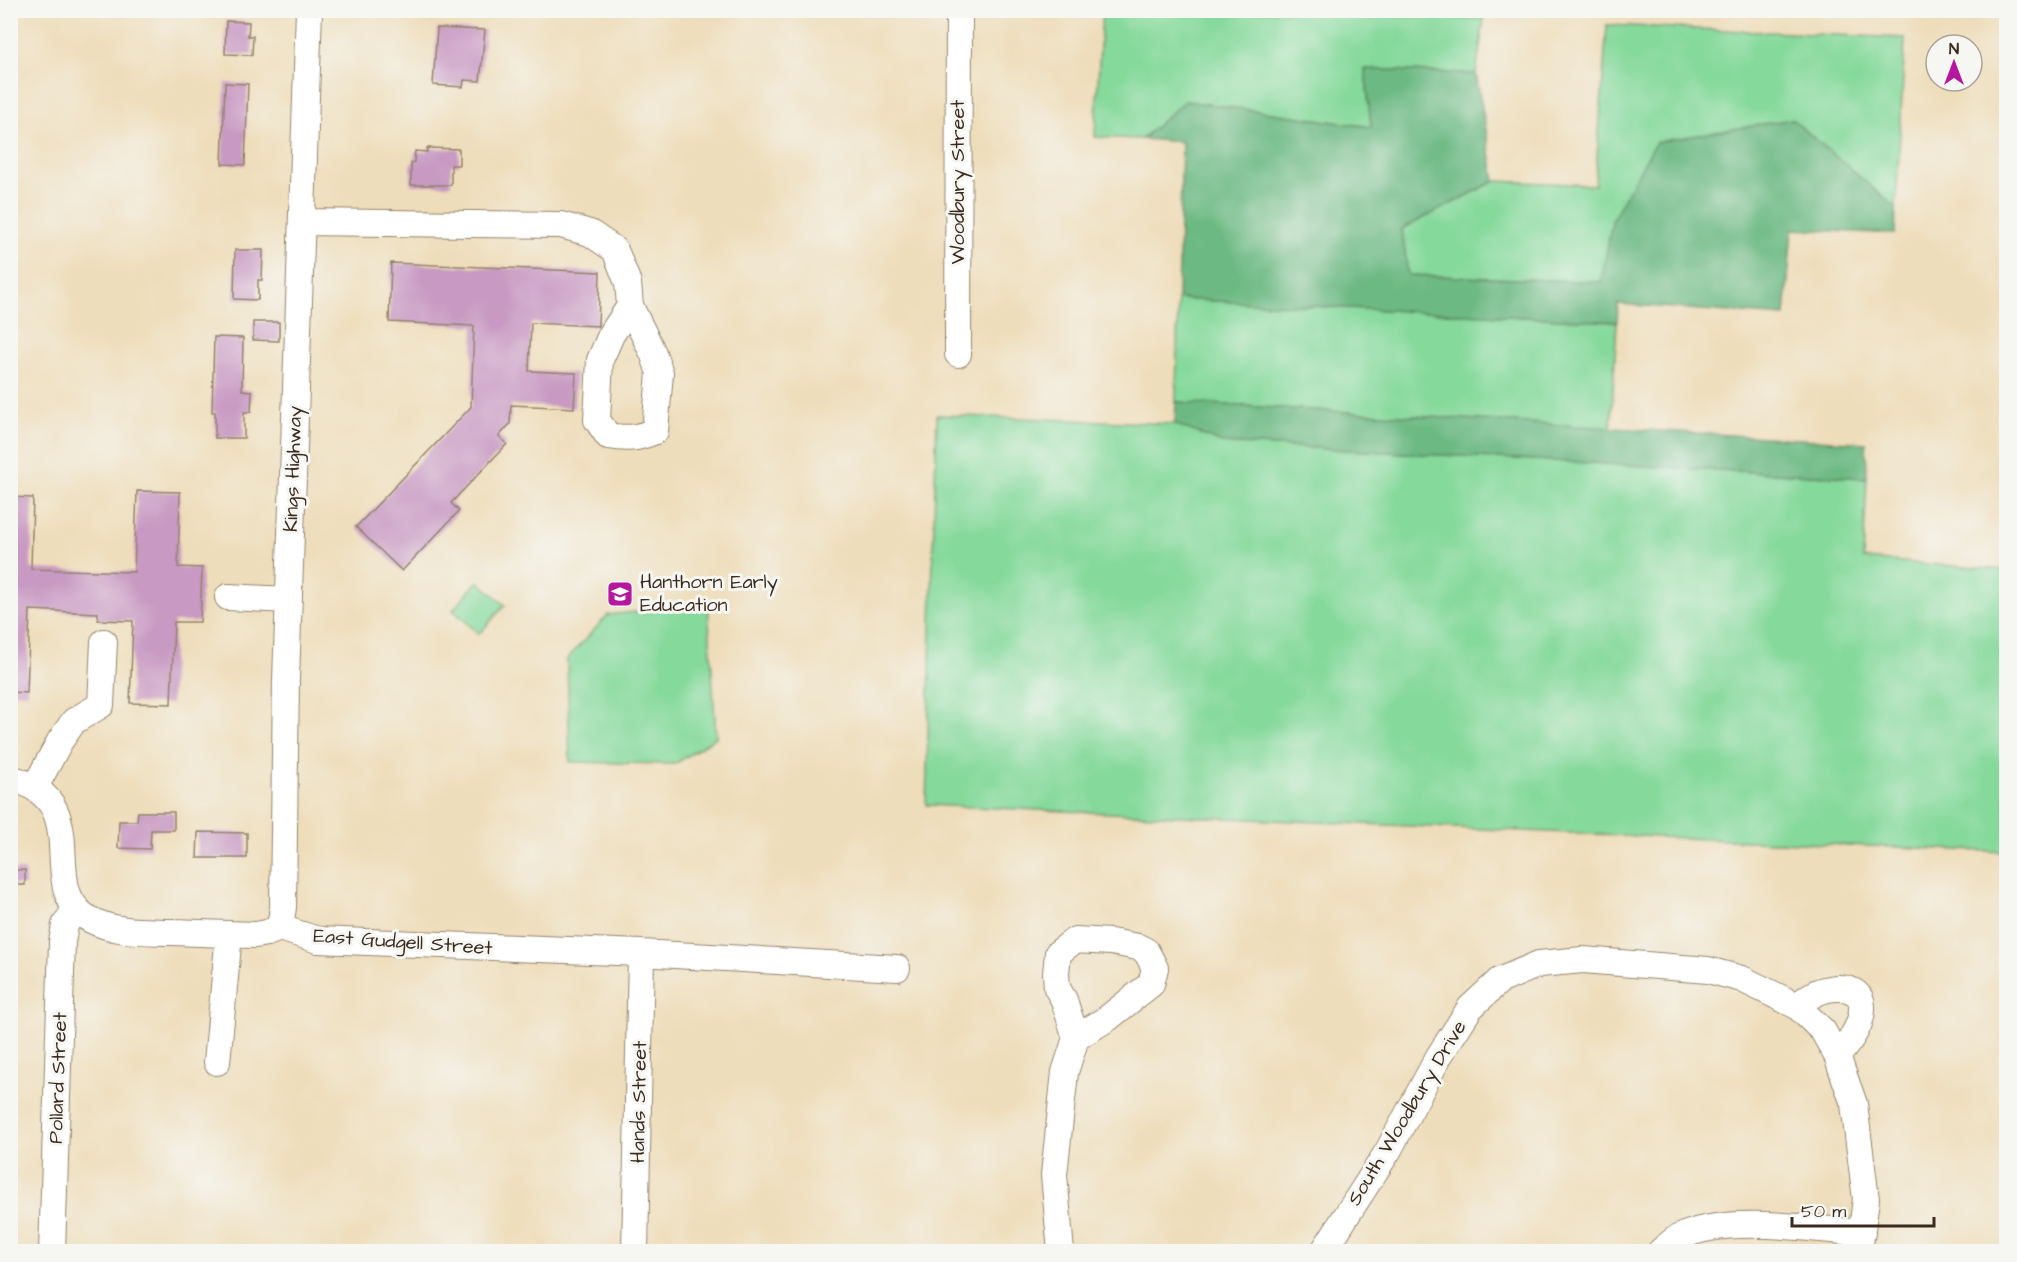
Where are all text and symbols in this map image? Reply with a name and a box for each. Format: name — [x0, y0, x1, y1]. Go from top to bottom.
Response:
north arrow — [1924, 33, 1984, 93]
text: N — [1949, 38, 1959, 60]
street label: Woodbury Street — [944, 100, 973, 264]
street label: Kings Highway — [277, 405, 310, 533]
place label: Hanthorn Early Education — [640, 568, 778, 619]
school or university icon: Hanthorn Early Education — [605, 579, 635, 609]
street label: East Gudgell Street — [312, 922, 494, 963]
street label: Pollard Street — [42, 1012, 74, 1144]
street label: South Woodbury Drive — [1341, 1015, 1474, 1211]
street label: Hands Street — [624, 1041, 654, 1163]
scale bar — [1792, 1190, 1934, 1228]
text: 50 m — [1801, 1199, 1846, 1224]

